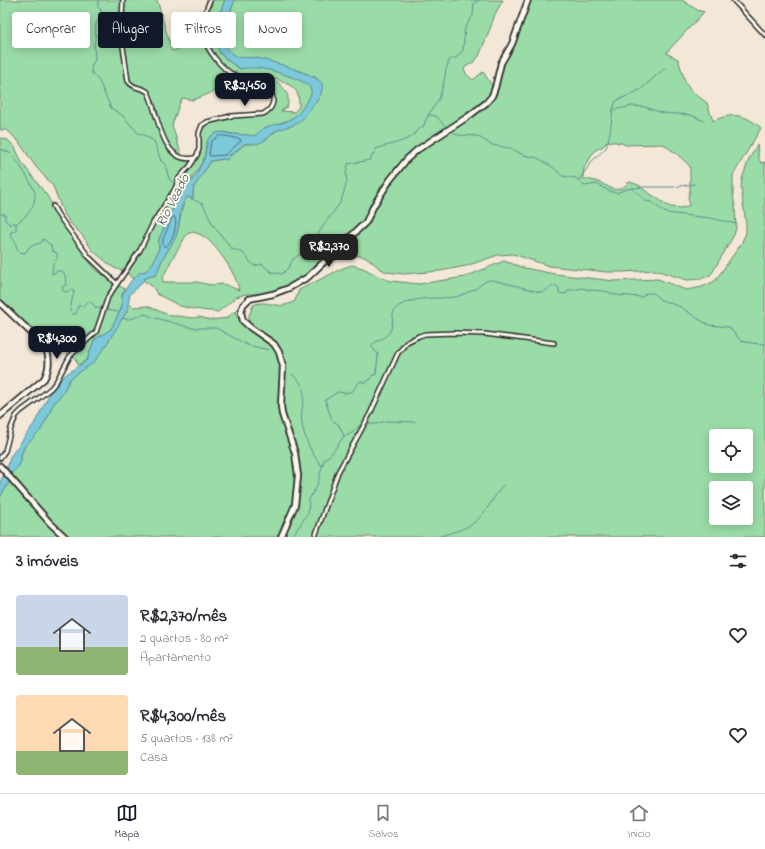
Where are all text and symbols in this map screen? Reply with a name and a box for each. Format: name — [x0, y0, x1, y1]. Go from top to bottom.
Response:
chip: Comprar — [12, 12, 90, 48]
chip: Alugar — [98, 12, 163, 48]
chip: Filtros — [171, 12, 236, 48]
chip: Novo — [244, 12, 302, 48]
pin: R$2,450 — [208, 73, 282, 107]
text: R$2,450 — [224, 76, 266, 95]
water label: Rio Veado — [151, 170, 196, 231]
pin: R$2,370 — [292, 234, 366, 268]
text: R$2,370 — [309, 237, 349, 256]
pin: R$4,300 — [20, 326, 94, 360]
text: R$4,300 — [37, 329, 77, 348]
map controls — [709, 429, 753, 525]
button: locate — [709, 429, 753, 473]
button: layers — [709, 481, 753, 525]
text: 3 imóveis — [16, 549, 79, 574]
icon: filters — [727, 550, 749, 572]
text: R$2,370/mês — [140, 604, 227, 629]
icon: home — [48, 611, 96, 659]
icon: heart — [727, 624, 749, 646]
text: 2 quartos · 80 m² — [140, 629, 228, 648]
text: Apartamento — [140, 648, 211, 667]
text: R$4,300/mês — [140, 704, 226, 729]
icon: home — [48, 711, 96, 759]
icon: heart — [727, 724, 749, 746]
text: 5 quartos · 138 m² — [140, 729, 233, 748]
text: Casa — [140, 748, 168, 767]
tab: Mapa — [115, 802, 139, 842]
tab: Salvos — [368, 802, 399, 842]
tab: Início — [628, 802, 650, 842]

